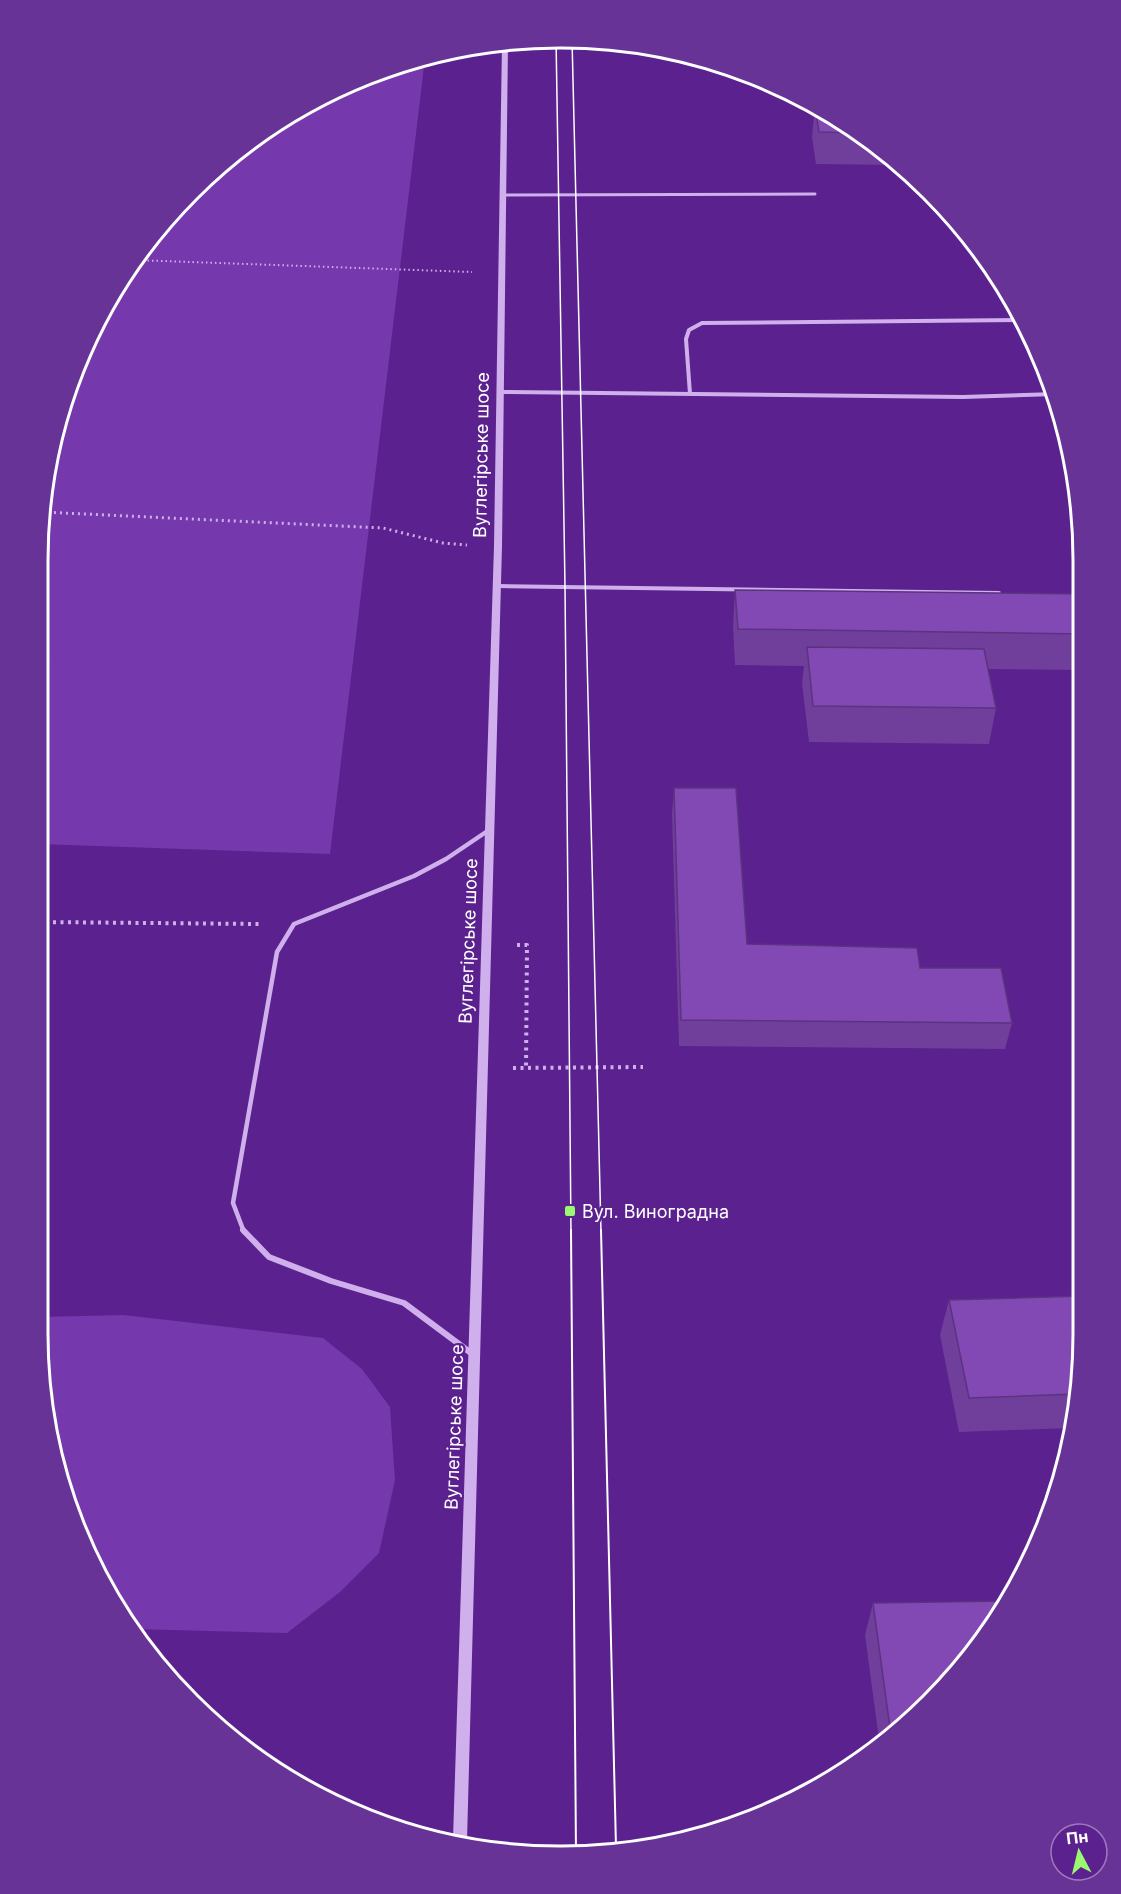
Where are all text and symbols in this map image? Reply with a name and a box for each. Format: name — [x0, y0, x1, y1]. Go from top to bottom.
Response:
street label: Вуглегірське шосе — [469, 372, 493, 538]
street label: Вуглегірське шосе — [455, 858, 481, 1024]
place label: Вул. Виноградна — [582, 1201, 729, 1222]
marker: Вул. Виноградна — [563, 1204, 577, 1218]
street label: Вуглегірське шосе — [441, 1344, 467, 1510]
north arrow — [1049, 1822, 1109, 1882]
text: Пн — [1065, 1826, 1089, 1848]

